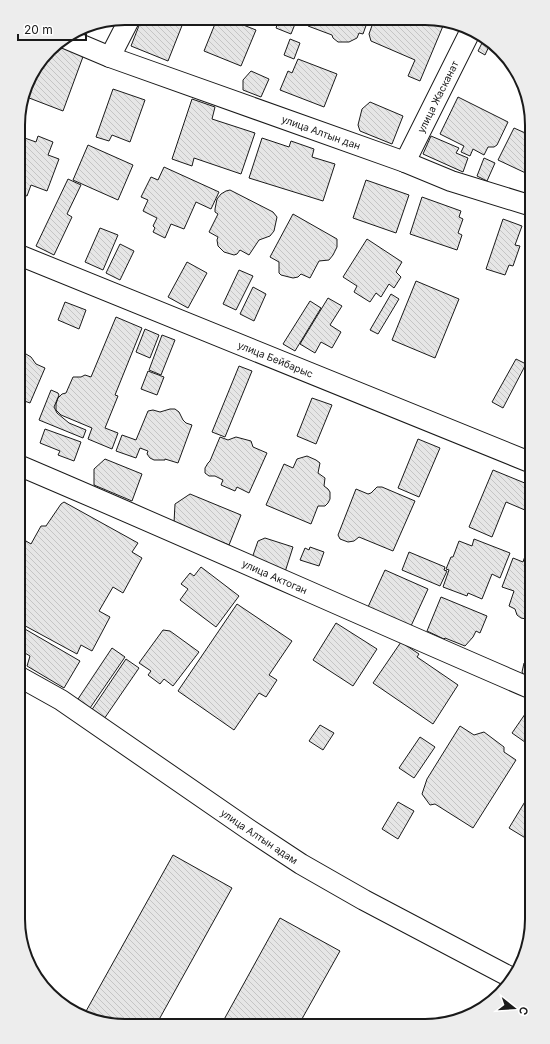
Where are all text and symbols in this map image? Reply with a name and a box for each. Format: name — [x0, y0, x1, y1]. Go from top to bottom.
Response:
scale bar — [18, 16, 86, 42]
text: 20 m — [24, 22, 53, 37]
street label: улица Жасканат — [415, 58, 461, 135]
street label: улица Алтын дан — [280, 113, 362, 152]
street label: улица Бейбарыс — [236, 338, 315, 380]
street label: улица Актоган — [240, 557, 309, 596]
street label: улица Алтын адам — [219, 806, 300, 866]
north arrow — [494, 988, 534, 1028]
text: С — [516, 1005, 531, 1017]

